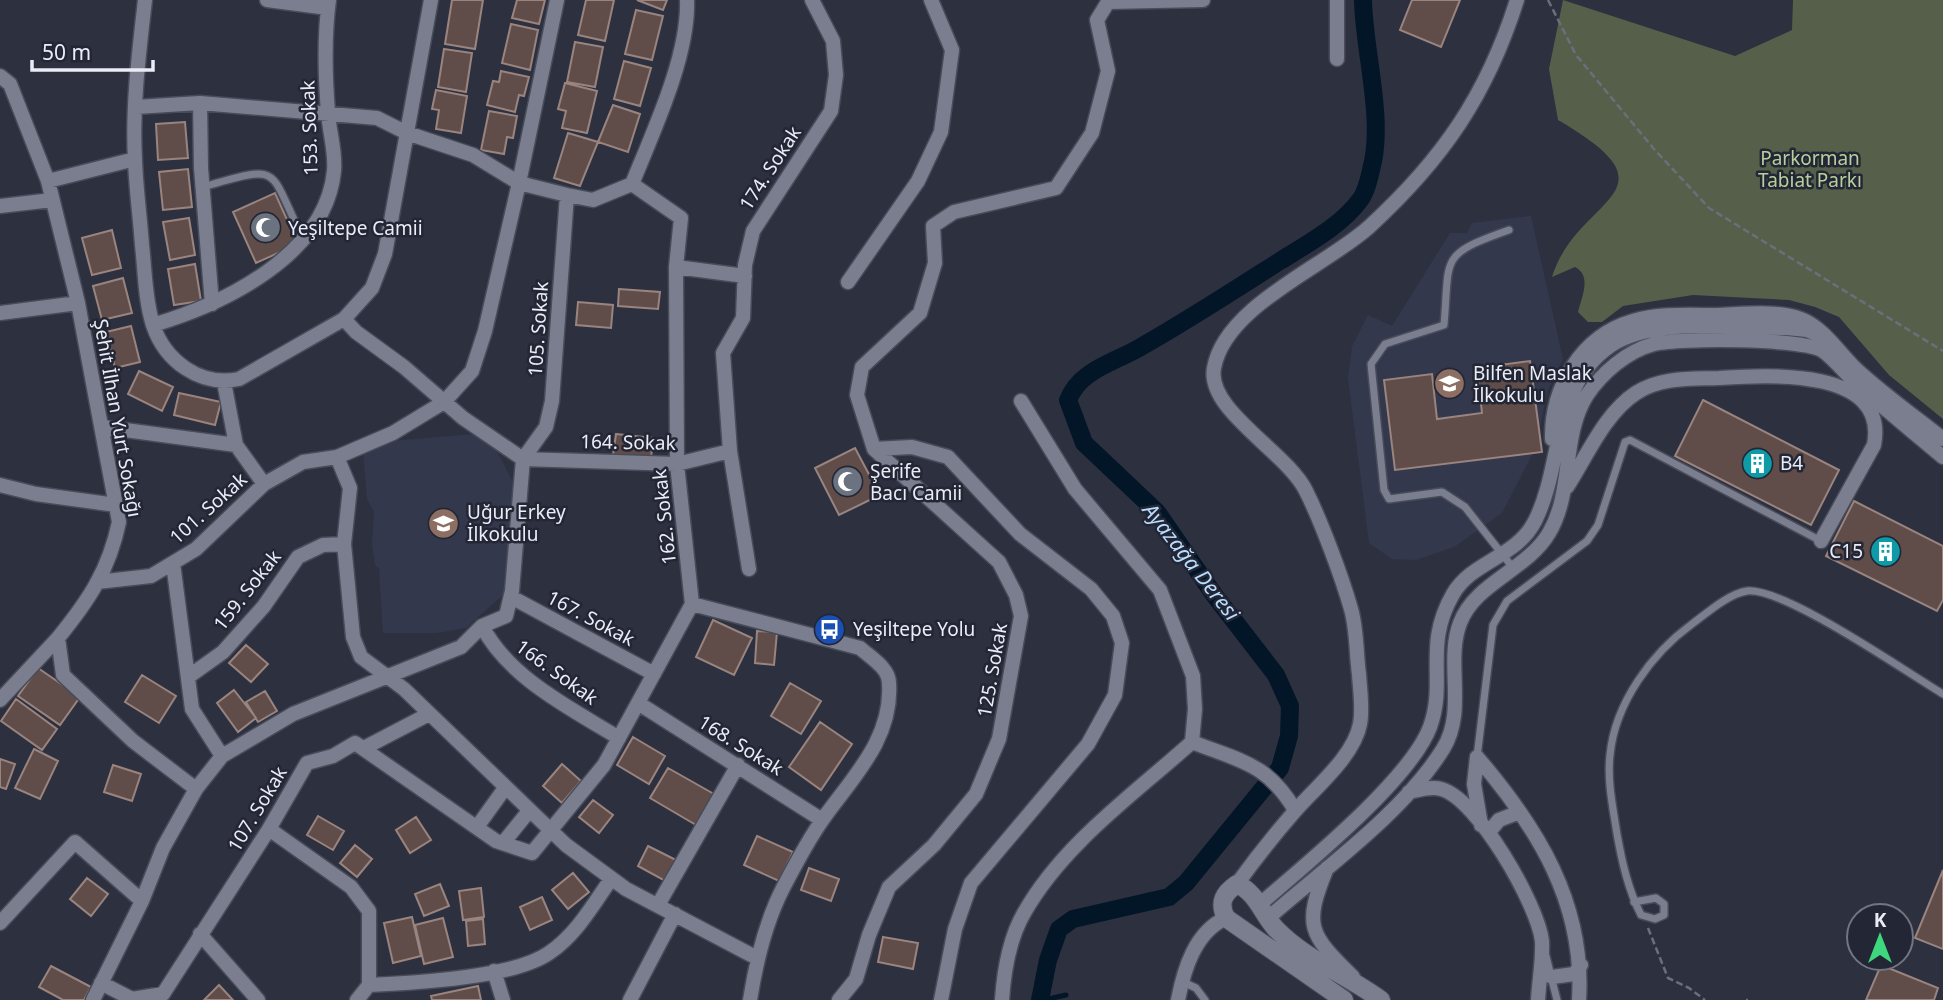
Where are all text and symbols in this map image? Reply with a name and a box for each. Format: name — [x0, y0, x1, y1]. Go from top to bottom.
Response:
scale bar — [32, 28, 152, 72]
text: 50 m — [42, 38, 91, 66]
street label: 153. Sokak — [294, 80, 324, 176]
street label: 174. Sokak — [733, 121, 807, 215]
park label: Parkorman Tabiat Parkı — [1758, 145, 1862, 193]
mosque icon: Yeşiltepe Camii — [248, 211, 282, 245]
place label: Yeşiltepe Camii — [288, 215, 423, 241]
street label: 105. Sokak — [522, 280, 554, 378]
street label: Şehit İlhan Yurt Sokağı — [88, 317, 148, 519]
place label: Bilfen Maslak İlkokulu — [1473, 360, 1592, 408]
school or university icon: Bilfen Maslak İlkokulu — [1433, 367, 1467, 401]
street label: 164. Sokak — [580, 428, 676, 456]
building icon: B4 — [1740, 446, 1774, 480]
place label: B4 — [1780, 450, 1803, 476]
place label: Şerife Bacı Camii — [870, 458, 962, 506]
mosque icon: Şerife Bacı Camii — [830, 465, 864, 499]
street label: 101. Sokak — [164, 466, 252, 550]
street label: 162. Sokak — [646, 468, 682, 566]
water label: Ayazağa Deresi — [1136, 495, 1247, 626]
place label: Uğur Erkey İlkokulu — [467, 499, 566, 547]
school or university icon: Uğur Erkey İlkokulu — [427, 506, 461, 540]
building icon: C15 — [1869, 534, 1903, 568]
place label: C15 — [1829, 538, 1863, 564]
street label: 159. Sokak — [207, 544, 287, 636]
street label: 167. Sokak — [543, 584, 639, 652]
bus stop icon: Yeşiltepe Yolu — [813, 612, 847, 646]
place label: Yeşiltepe Yolu — [853, 616, 975, 642]
street label: 125. Sokak — [971, 621, 1013, 719]
street label: 166. Sokak — [511, 633, 603, 711]
street label: 168. Sokak — [694, 709, 788, 781]
street label: 107. Sokak — [221, 761, 293, 857]
north arrow — [1845, 902, 1915, 972]
text: K — [1874, 907, 1887, 933]

